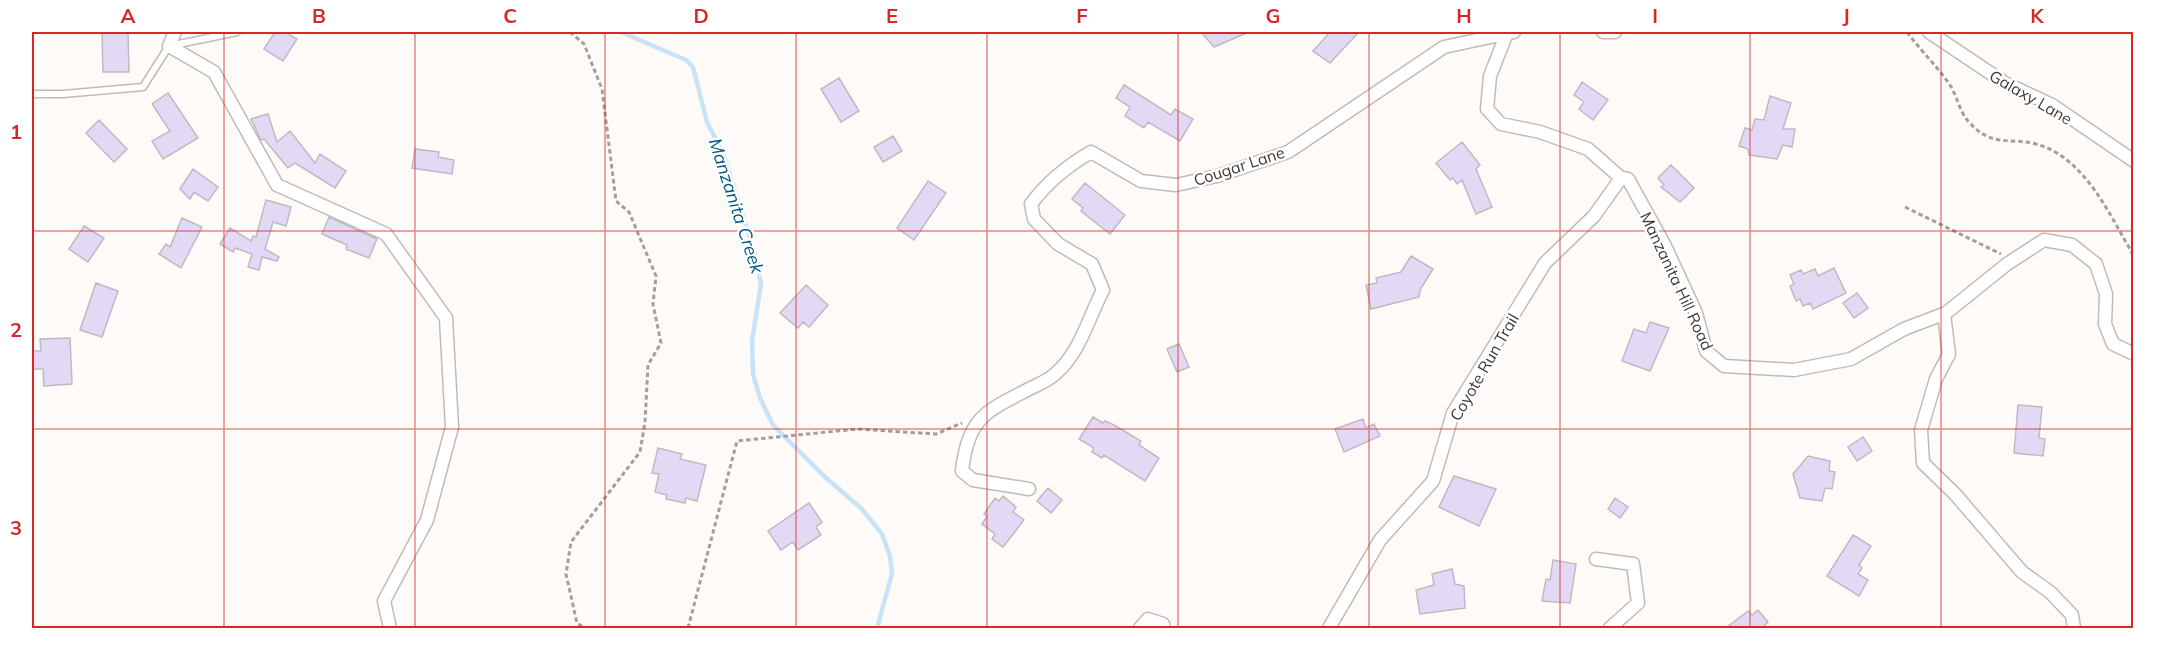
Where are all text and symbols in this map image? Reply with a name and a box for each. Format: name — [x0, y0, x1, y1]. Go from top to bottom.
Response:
text: A — [121, 3, 136, 28]
text: B — [312, 3, 326, 28]
text: C — [503, 3, 517, 28]
text: D — [693, 3, 709, 28]
text: E — [886, 3, 898, 28]
text: F — [1076, 3, 1088, 28]
text: G — [1266, 3, 1280, 28]
text: H — [1456, 3, 1472, 28]
text: I — [1652, 3, 1658, 28]
text: J — [1842, 3, 1850, 28]
text: K — [2030, 3, 2044, 28]
street label: Galaxy Lane — [1986, 65, 2076, 129]
text: 1 — [10, 119, 22, 144]
water label: Manzanita Creek — [704, 135, 769, 277]
street label: Cougar Lane — [1191, 142, 1287, 190]
street label: Manzanita Hill Road — [1636, 209, 1718, 353]
street label: Coyote Run Trail — [1445, 310, 1523, 424]
text: 2 — [10, 317, 22, 342]
text: 3 — [10, 515, 22, 540]

